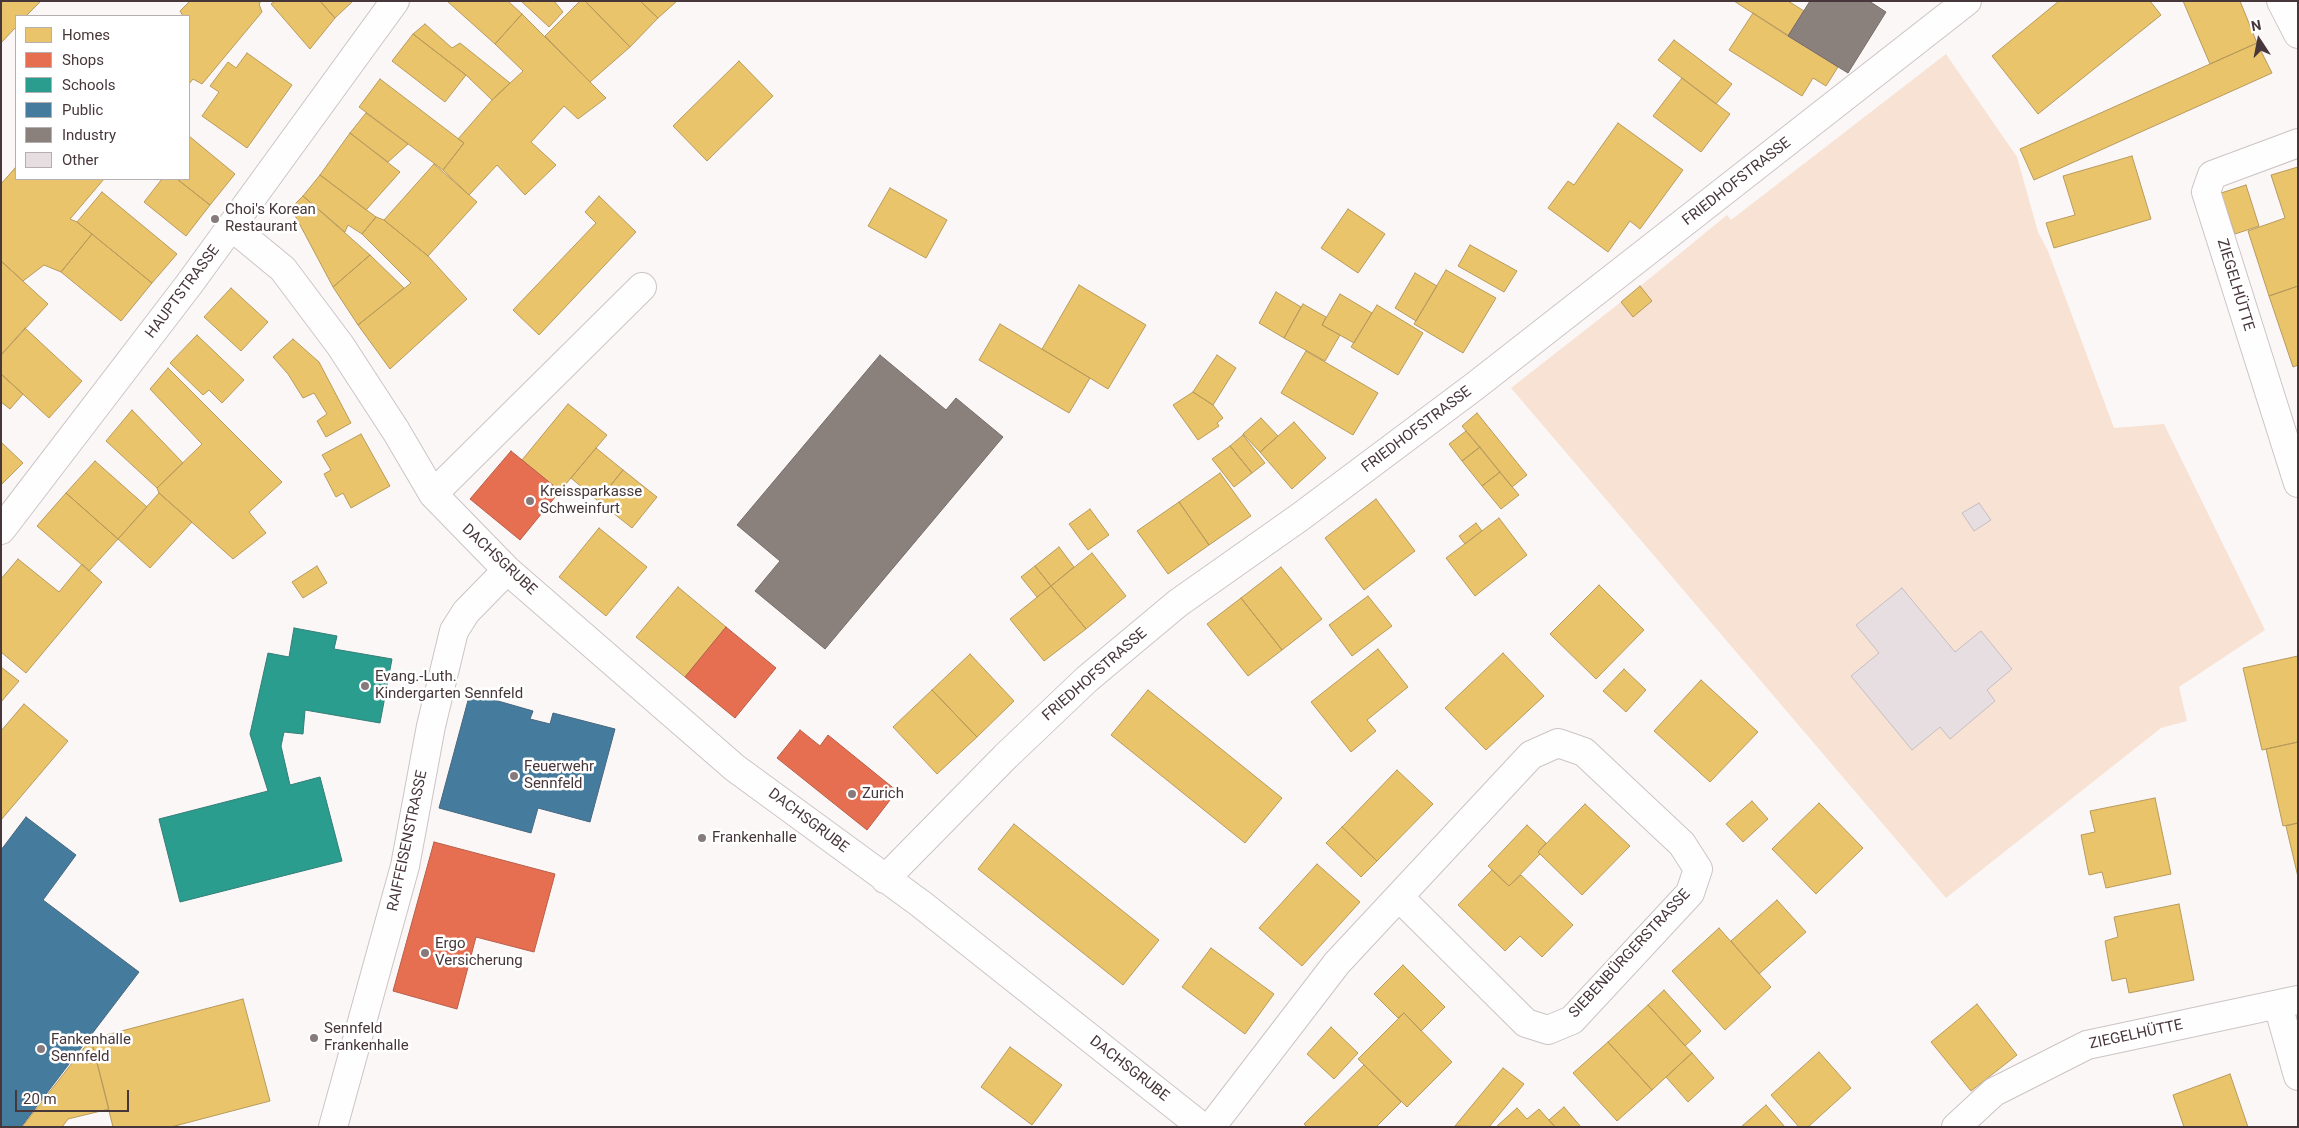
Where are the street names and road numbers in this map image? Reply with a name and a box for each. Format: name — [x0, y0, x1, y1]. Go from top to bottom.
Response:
street label: FRIEDHOFSTRASSE — [1679, 134, 1795, 230]
street label: ZIEGELHÜTTE — [2212, 237, 2258, 333]
street label: HAUPTSTRASSE — [142, 242, 224, 342]
street label: FRIEDHOFSTRASSE — [1359, 383, 1475, 477]
street label: DACHSGRUBE — [458, 521, 540, 599]
street label: FRIEDHOFSTRASSE — [1039, 625, 1151, 725]
street label: RAIFFEISENSTRASSE — [384, 769, 432, 913]
street label: DACHSGRUBE — [764, 785, 852, 857]
street label: SIEBENBÜRGERSTRASSE — [1566, 886, 1694, 1022]
street label: ZIEGELHÜTTE — [2087, 1016, 2185, 1054]
street label: DACHSGRUBE — [1086, 1032, 1172, 1106]

